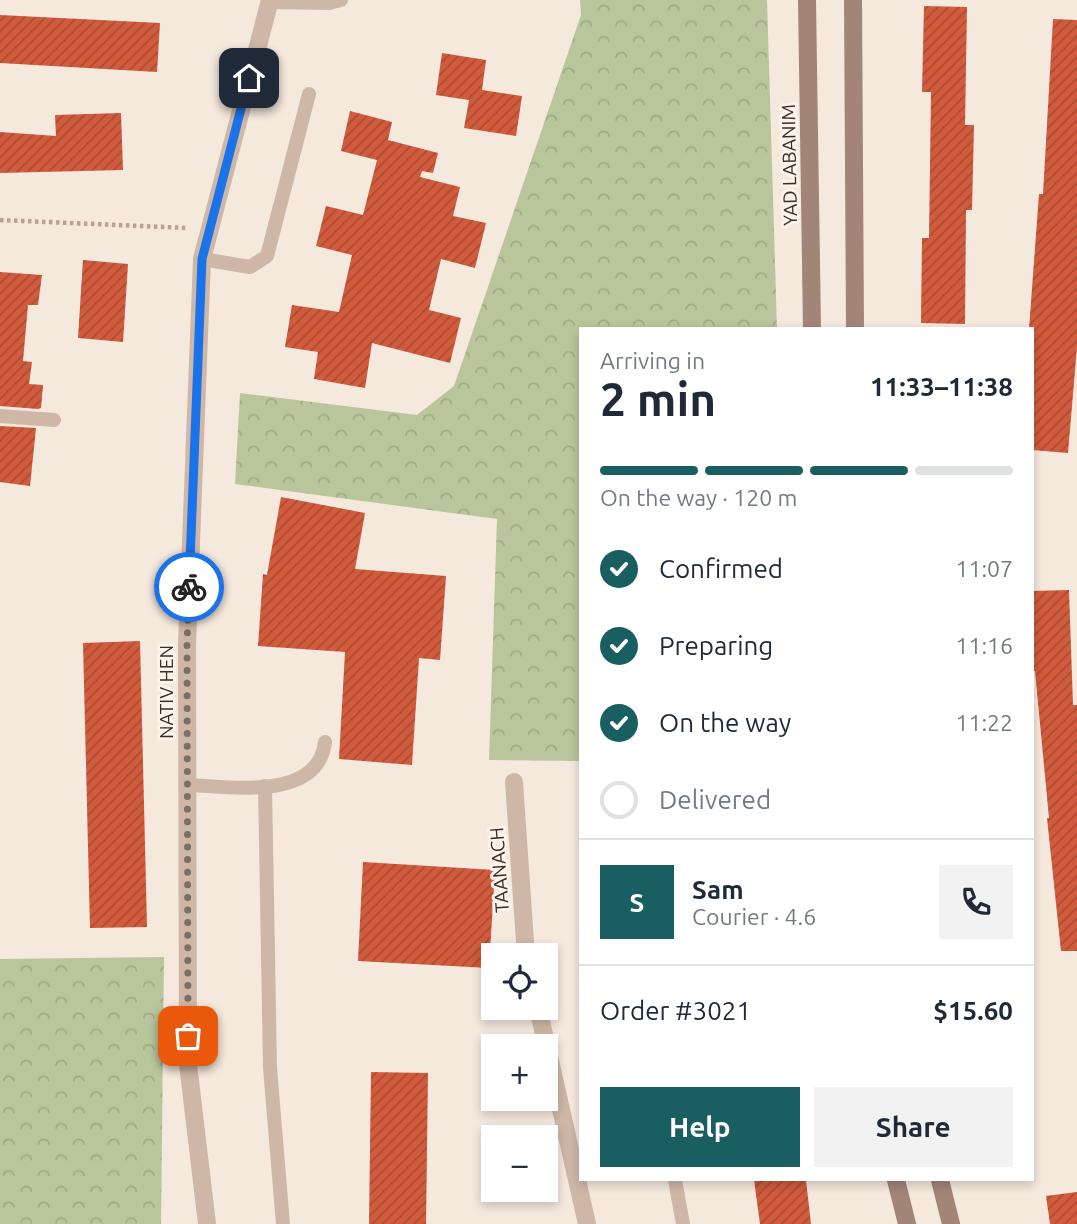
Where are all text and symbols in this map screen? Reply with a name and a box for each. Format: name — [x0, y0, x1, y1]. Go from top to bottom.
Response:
pin — [219, 48, 279, 108]
icon: home — [230, 59, 268, 97]
street label: YAD LABANIM — [777, 104, 801, 226]
text: Arriving in — [600, 348, 705, 373]
text: 11:33–11:38 — [870, 372, 1013, 401]
text: 2 min — [600, 373, 716, 425]
text: On the way · 120 m — [600, 485, 797, 510]
icon: check — [600, 550, 638, 588]
courier — [154, 552, 224, 622]
text: Confirmed — [659, 554, 783, 583]
text: 11:07 — [955, 556, 1013, 581]
icon: bike — [170, 568, 208, 606]
icon: check — [600, 627, 638, 665]
text: Preparing — [659, 631, 773, 660]
text: 11:16 — [955, 633, 1013, 658]
street label: NATIV HEN — [155, 645, 177, 739]
icon: check — [600, 704, 638, 742]
text: On the way — [659, 708, 791, 737]
text: 11:22 — [955, 710, 1013, 735]
text: Delivered — [659, 785, 771, 814]
street label: TAANACH — [485, 827, 513, 913]
button: phone — [939, 865, 1013, 939]
text: Sam — [692, 875, 744, 904]
text: S — [630, 888, 644, 917]
text: Courier · 4.6 — [692, 904, 816, 929]
map controls — [481, 943, 558, 1202]
button: locate — [481, 943, 558, 1020]
text: Order #3021 — [600, 996, 751, 1025]
text: $15.60 — [933, 996, 1013, 1025]
pin — [158, 1006, 218, 1066]
icon: bag — [169, 1017, 207, 1055]
button: + — [481, 1034, 558, 1111]
button: Help — [600, 1087, 800, 1167]
button: Share — [814, 1087, 1013, 1167]
button: − — [481, 1125, 558, 1202]

